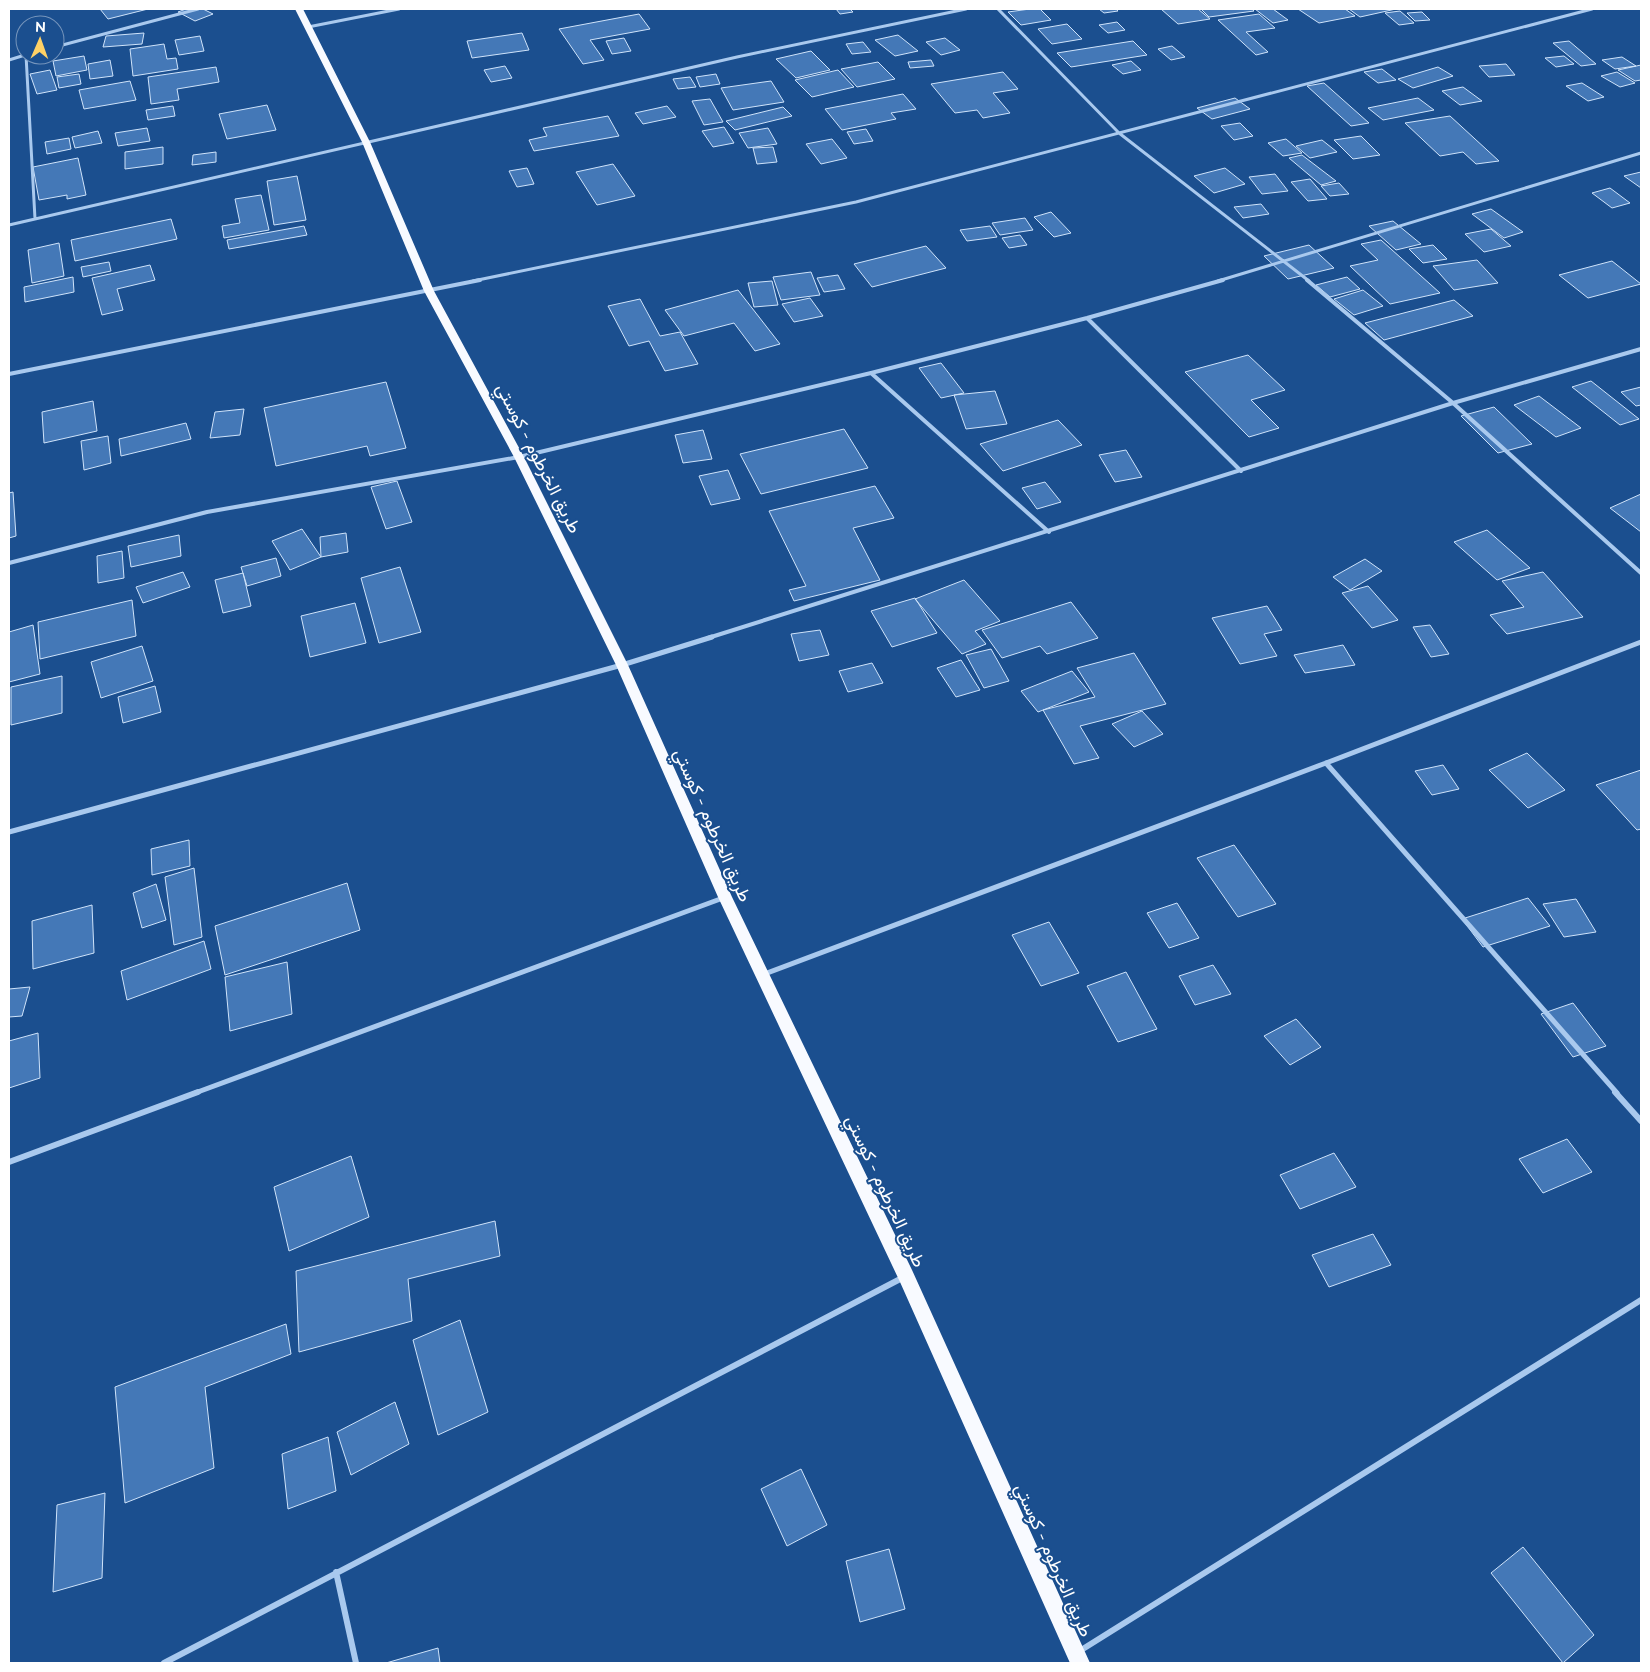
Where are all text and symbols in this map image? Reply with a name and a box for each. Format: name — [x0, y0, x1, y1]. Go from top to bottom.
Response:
north arrow — [15, 15, 65, 65]
text: N — [35, 19, 46, 35]
street label: طريق الخرطوم - كوستي — [488, 380, 586, 539]
street label: طريق الخرطوم - كوستي — [665, 745, 756, 907]
street label: طريق الخرطوم - كوستي — [837, 1112, 930, 1273]
street label: طريق الخرطوم - كوستي — [1006, 1480, 1097, 1642]

